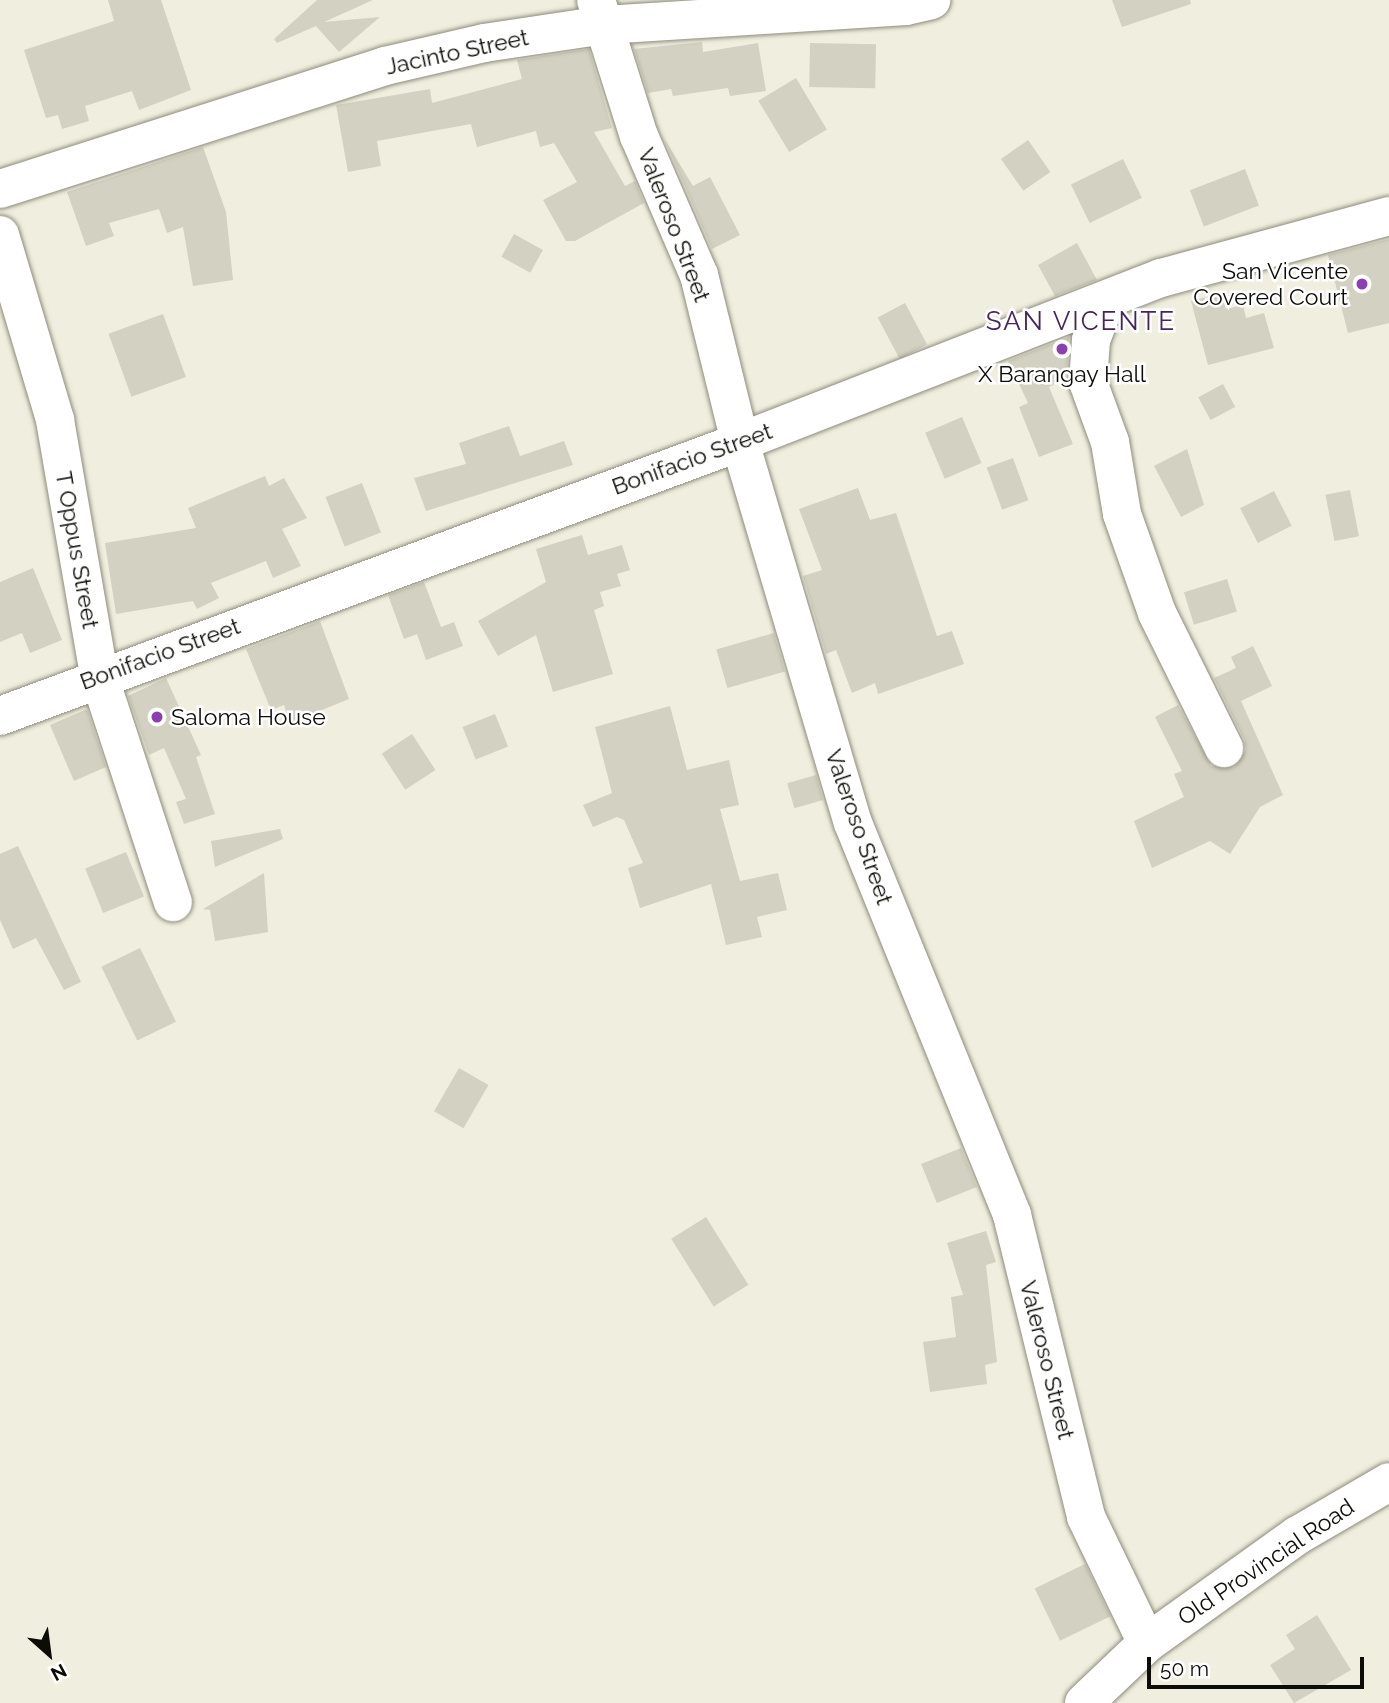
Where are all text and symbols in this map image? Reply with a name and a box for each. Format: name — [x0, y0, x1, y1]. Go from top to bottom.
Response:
street label: Jacinto Street — [383, 23, 531, 81]
street label: Valeroso Street — [632, 144, 716, 306]
place label: San Vicente Covered Court — [1193, 257, 1348, 311]
marker: San Vicente Covered Court — [1354, 276, 1370, 292]
district label: SAN VICENTE — [987, 306, 1175, 338]
marker: X Barangay Hall — [1054, 341, 1070, 357]
place label: X Barangay Hall — [978, 360, 1146, 388]
street label: Bonifacio Street — [608, 417, 776, 501]
street label: T Oppus Street — [50, 469, 104, 631]
street label: Bonifacio Street — [76, 612, 244, 696]
place label: Saloma House — [171, 703, 326, 731]
marker: Saloma House — [149, 709, 165, 725]
street label: Valeroso Street — [819, 746, 899, 908]
street label: Valeroso Street — [1014, 1278, 1080, 1442]
street label: Old Provincial Road — [1172, 1493, 1360, 1631]
north arrow — [14, 1619, 84, 1689]
scale bar — [1151, 1644, 1368, 1688]
text: 50 m — [1160, 1656, 1209, 1681]
text: N — [47, 1659, 70, 1686]

